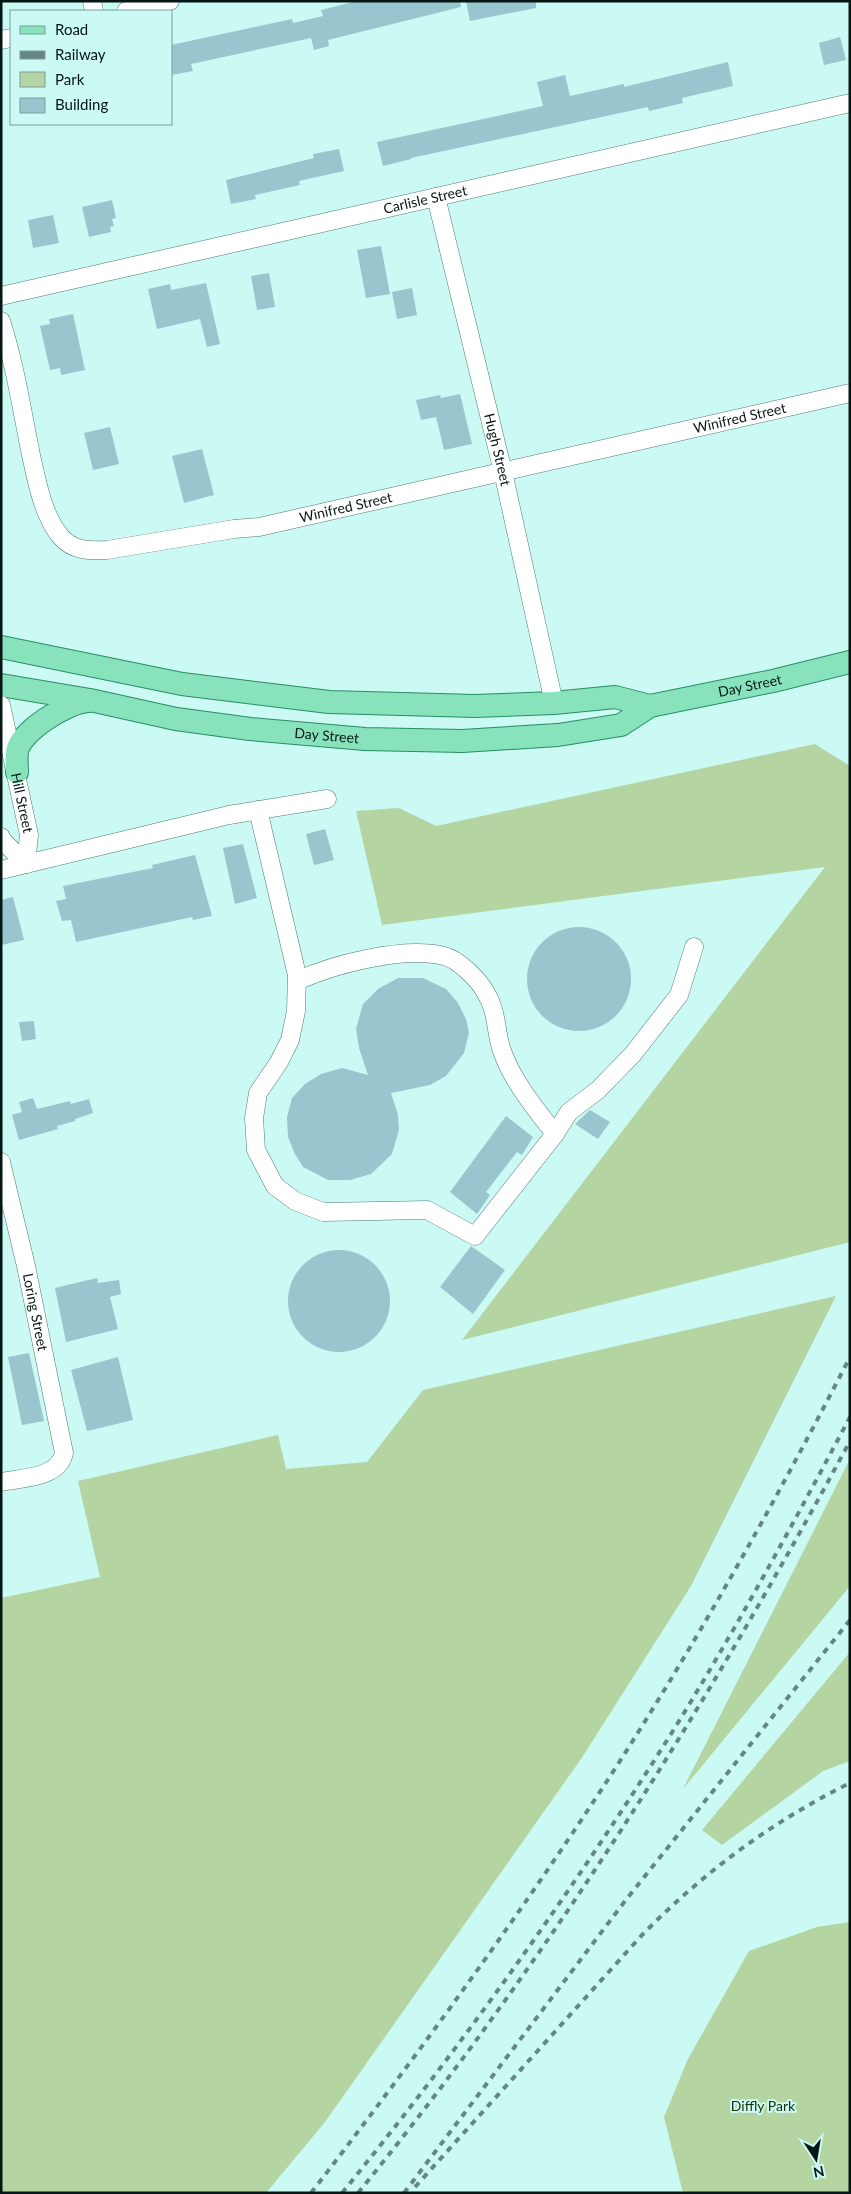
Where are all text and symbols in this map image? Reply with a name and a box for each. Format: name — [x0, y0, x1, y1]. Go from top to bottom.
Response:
legend — [10, 10, 172, 125]
text: Road — [55, 20, 88, 38]
text: Railway — [55, 45, 106, 63]
text: Park — [55, 70, 85, 88]
text: Building — [55, 95, 108, 113]
street label: Carlisle Street — [382, 181, 469, 217]
street label: Winifred Street — [692, 399, 788, 436]
street label: Hugh Street — [481, 412, 515, 487]
street label: Winifred Street — [298, 488, 394, 526]
street label: Day Street — [716, 670, 783, 700]
street label: Day Street — [294, 724, 360, 746]
street label: Hill Street — [8, 771, 37, 834]
street label: Loring Street — [20, 1272, 52, 1352]
park label: Diffly Park — [731, 2097, 796, 2114]
north arrow — [791, 2134, 841, 2184]
text: N — [812, 2163, 826, 2182]

